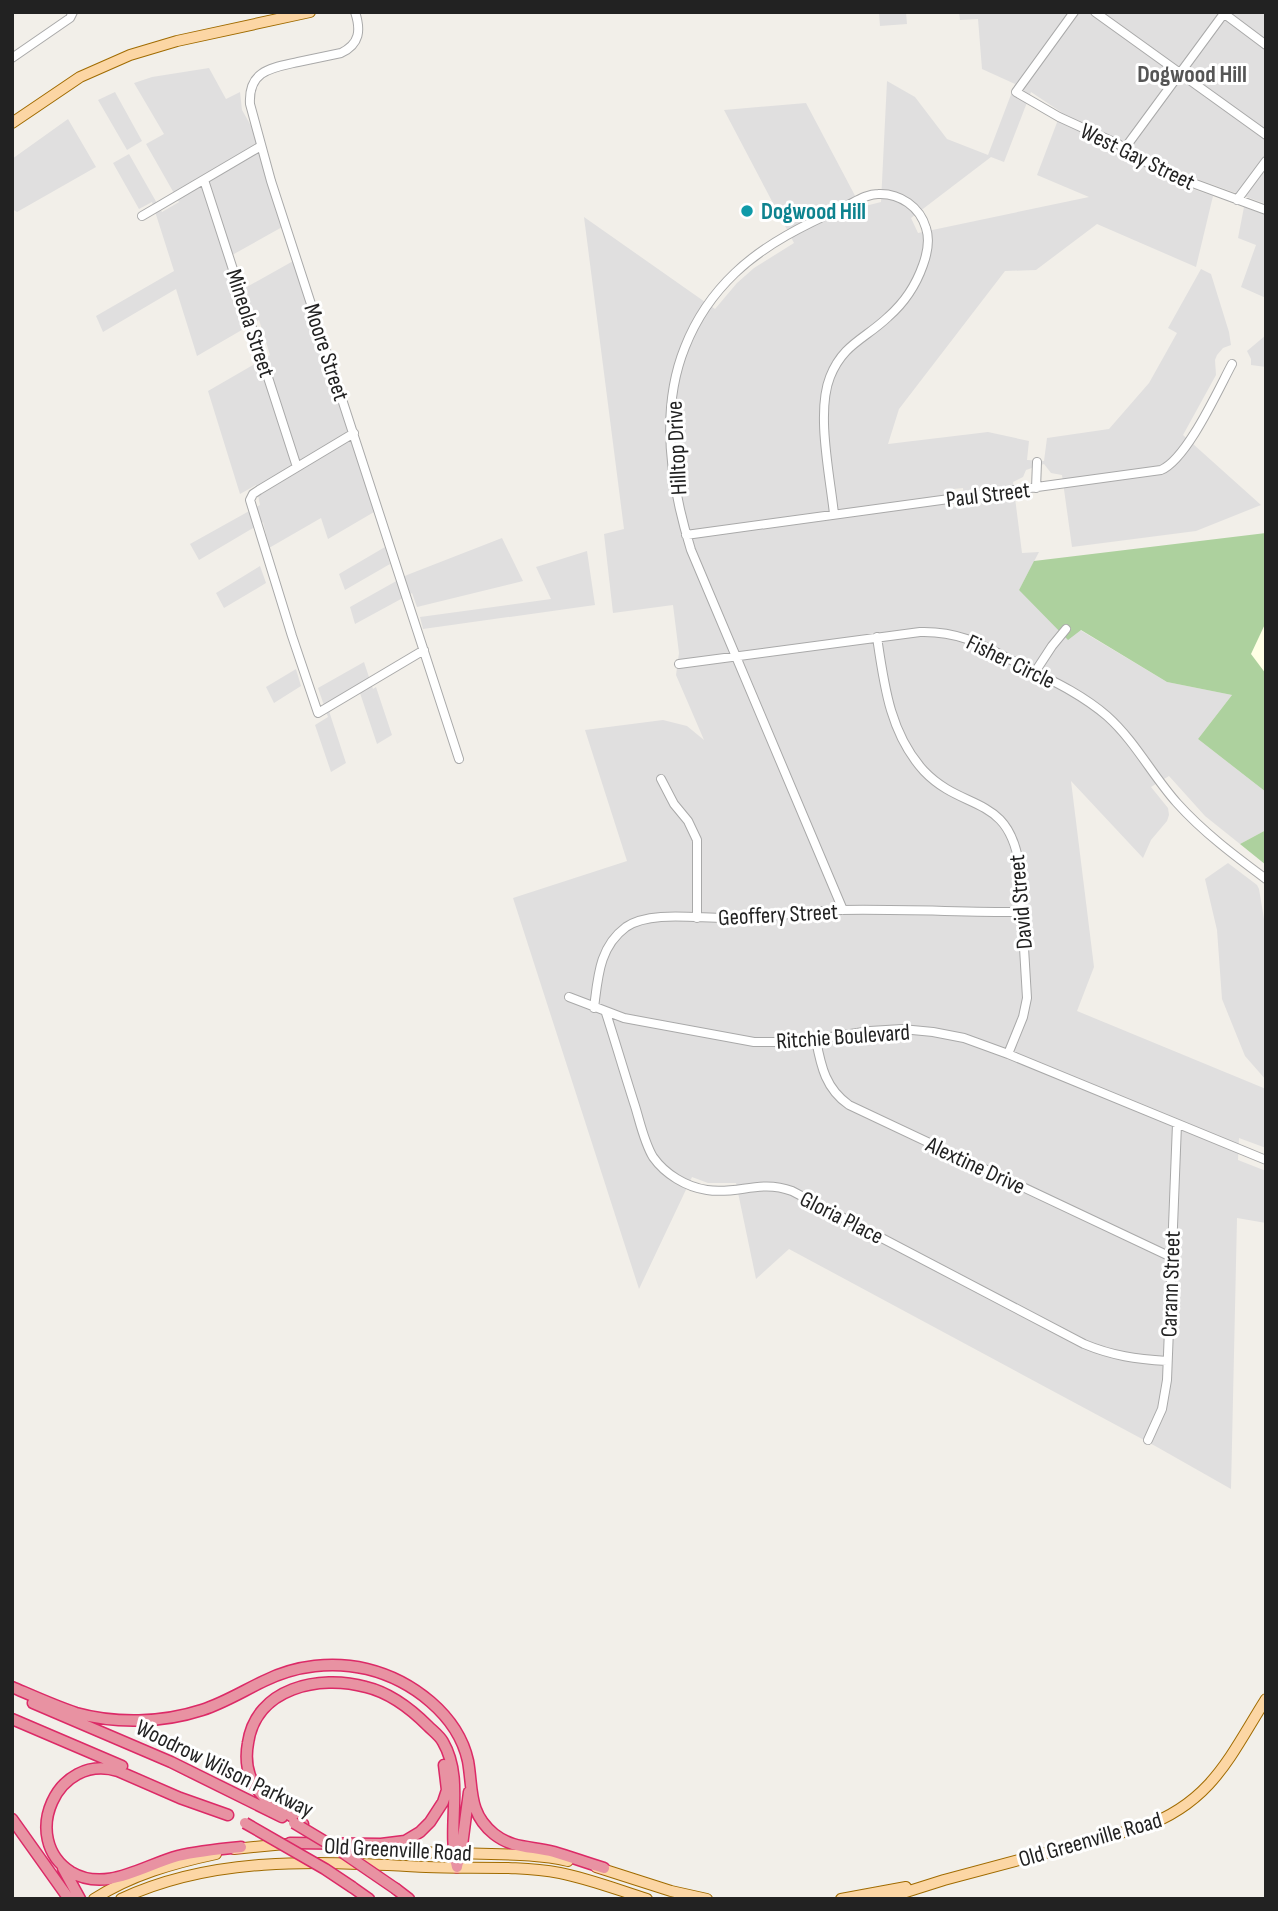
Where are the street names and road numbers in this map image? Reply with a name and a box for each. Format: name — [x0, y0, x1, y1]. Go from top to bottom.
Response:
street label: West Gay Street — [1076, 117, 1199, 197]
street label: Mineola Street — [219, 266, 281, 381]
street label: Moore Street — [297, 300, 355, 404]
street label: Hilltop Drive — [661, 400, 693, 496]
street label: Paul Street — [945, 476, 1032, 514]
street label: Fisher Circle — [962, 628, 1060, 695]
street label: David Street — [1003, 853, 1039, 950]
street label: Geoffery Street — [717, 898, 839, 932]
street label: Ritchie Boulevard — [775, 1018, 911, 1056]
street label: Alextine Drive — [921, 1130, 1030, 1201]
street label: Gloria Place — [795, 1185, 888, 1251]
street label: Carann Street — [1155, 1230, 1187, 1338]
street label: Woodrow Wilson Parkway — [131, 1714, 318, 1824]
street label: Old Greenville Road — [1015, 1806, 1165, 1874]
street label: Old Greenville Road — [323, 1832, 473, 1868]

